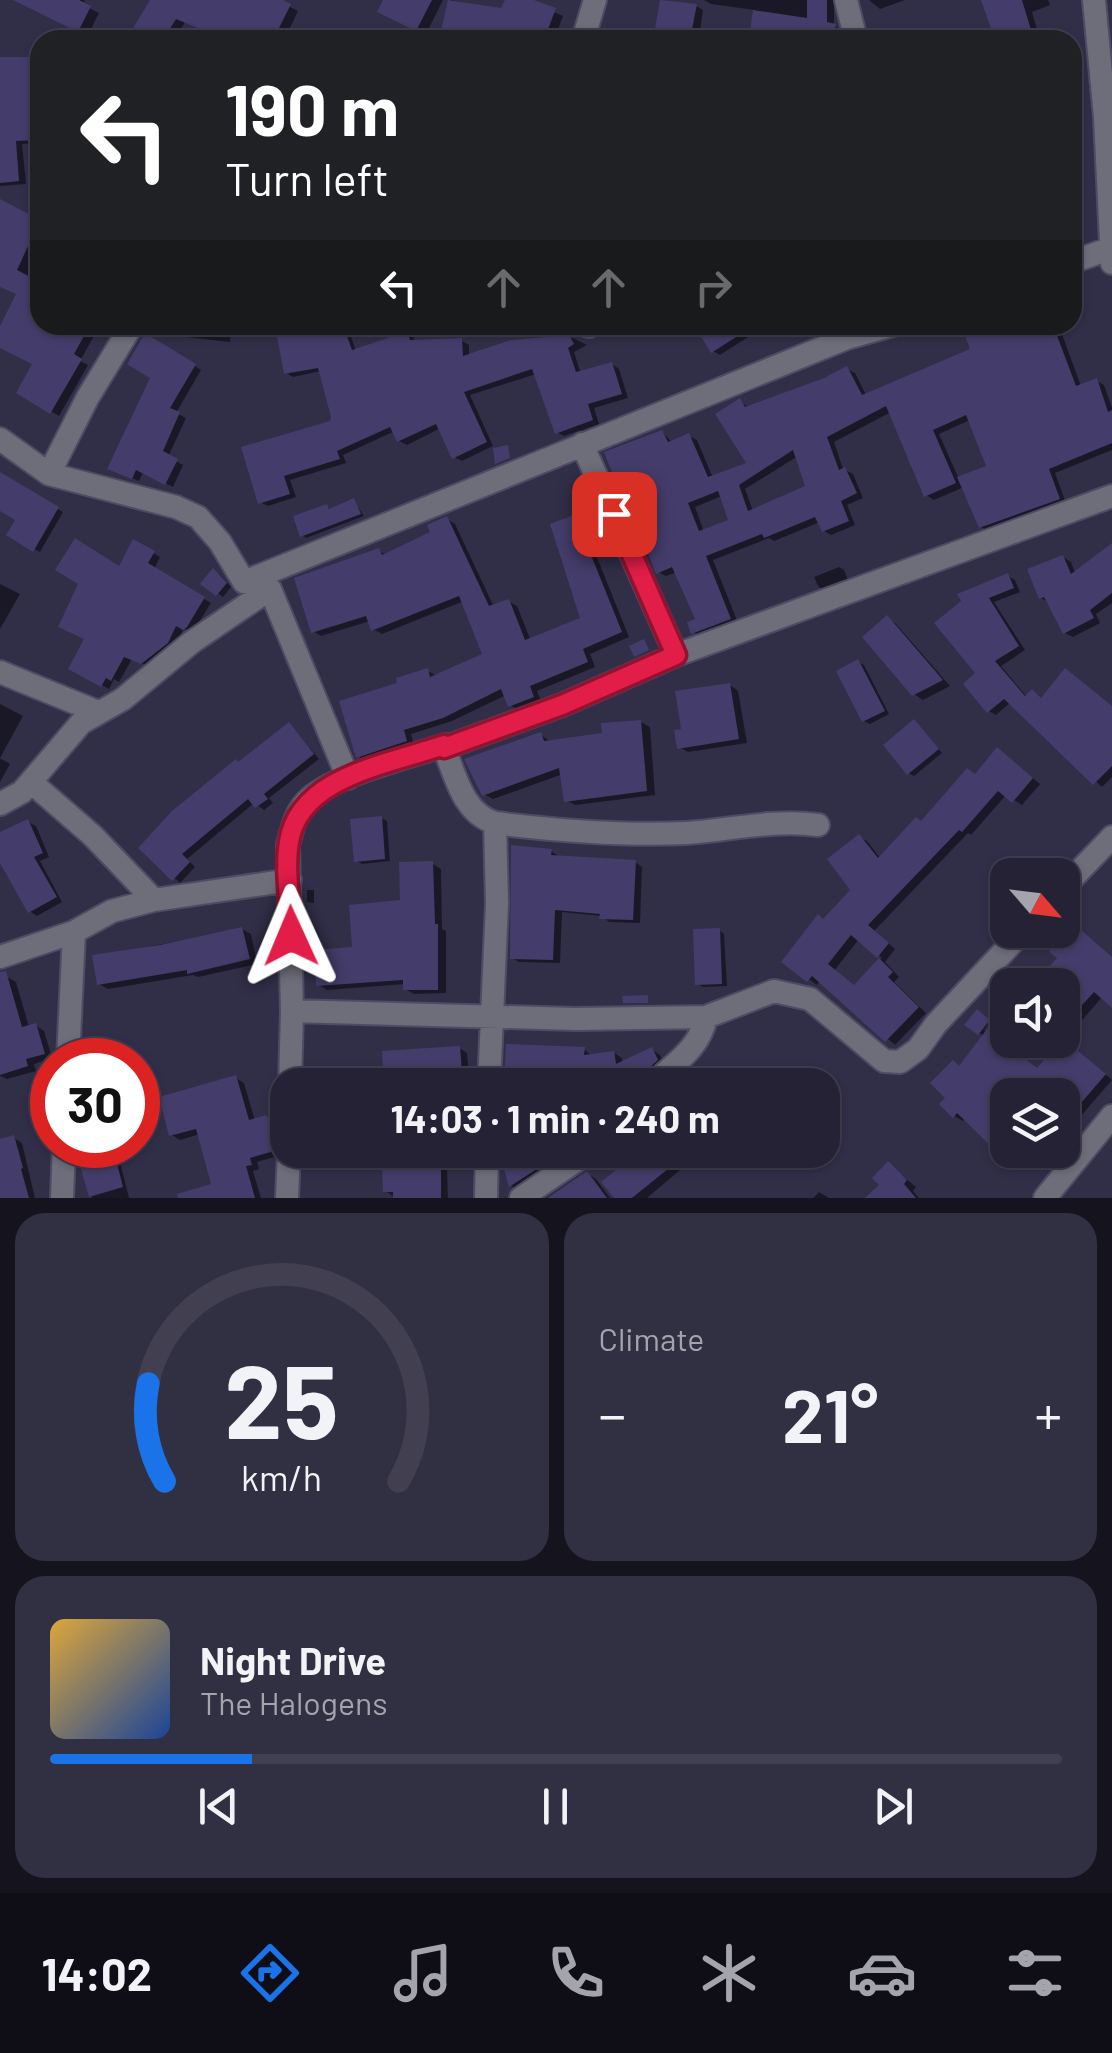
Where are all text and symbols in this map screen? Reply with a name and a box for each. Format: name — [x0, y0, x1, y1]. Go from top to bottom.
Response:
text: 190 m — [225, 66, 399, 150]
icon: left — [60, 70, 190, 200]
text: Turn left — [225, 151, 389, 205]
icon: left — [371, 260, 426, 315]
icon: ahead — [476, 260, 531, 315]
icon: ahead — [581, 260, 636, 315]
icon: right — [686, 260, 741, 315]
pin — [572, 472, 657, 557]
icon: arrive — [587, 487, 642, 542]
north arrow — [990, 858, 1080, 948]
map controls — [990, 858, 1080, 1168]
position arrow — [239, 884, 343, 988]
button: sound — [990, 968, 1080, 1058]
speed limit sign: 30 — [30, 1038, 160, 1168]
button: layers — [990, 1078, 1080, 1168]
text: 14:03 · 1 min · 240 m — [390, 1095, 720, 1141]
text: Climate — [599, 1319, 704, 1357]
text: 25 — [225, 1335, 339, 1460]
text: 21° — [782, 1368, 878, 1458]
text: − — [599, 1380, 626, 1446]
text: + — [1034, 1380, 1062, 1446]
text: km/h — [241, 1455, 322, 1498]
text: Night Drive — [200, 1637, 386, 1683]
text: The Halogens — [200, 1683, 388, 1721]
icon: previous — [191, 1779, 246, 1834]
icon: pause — [528, 1779, 583, 1834]
icon: next — [866, 1779, 921, 1834]
icon: directions — [235, 1938, 305, 2008]
icon: music — [388, 1938, 458, 2008]
icon: phone — [541, 1938, 611, 2008]
icon: climate — [694, 1938, 764, 2008]
icon: car — [847, 1938, 917, 2008]
icon: filters — [1000, 1938, 1070, 2008]
text: 14:02 — [42, 1946, 152, 2000]

